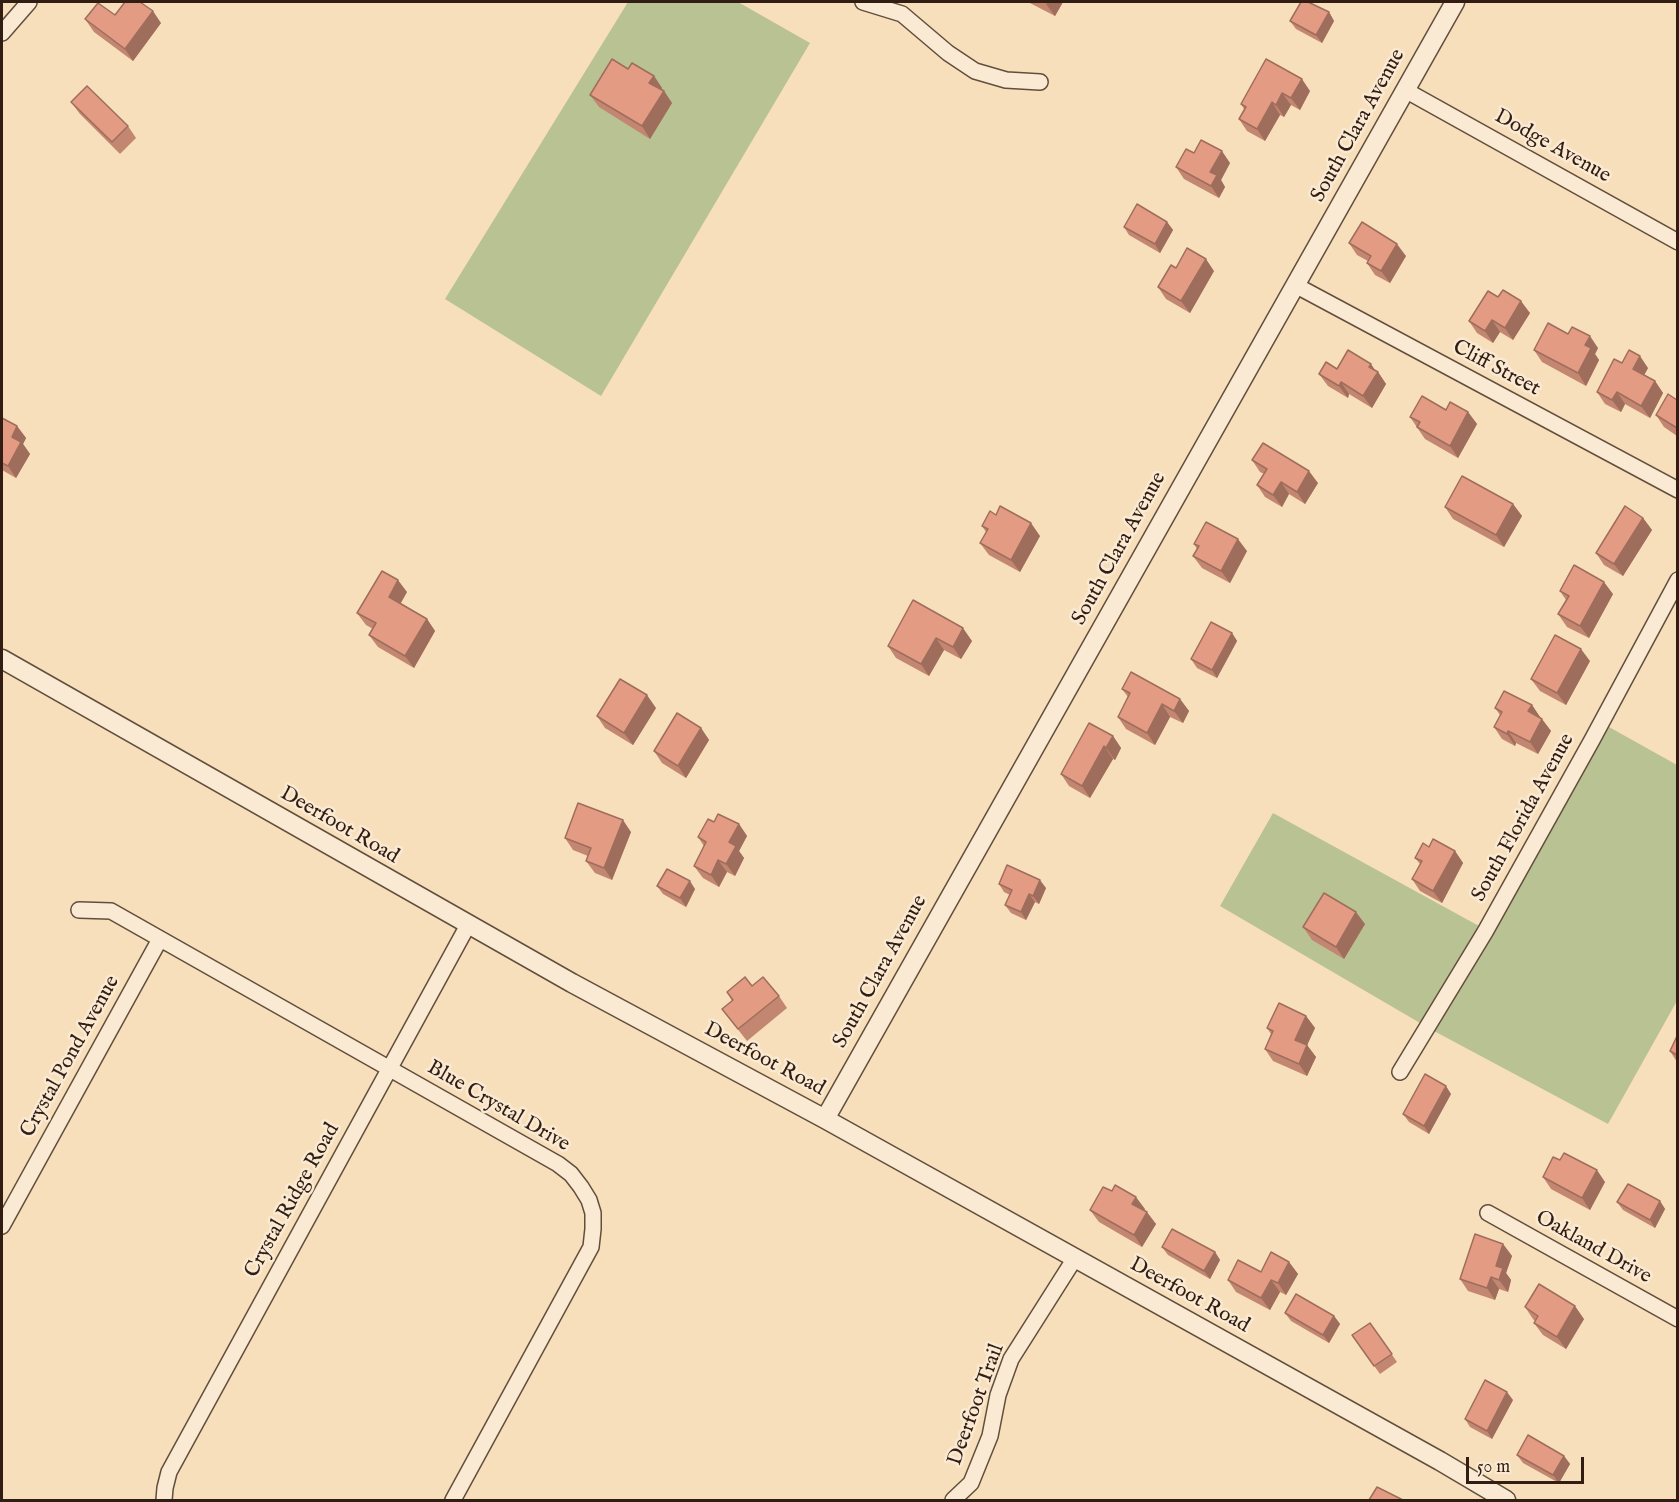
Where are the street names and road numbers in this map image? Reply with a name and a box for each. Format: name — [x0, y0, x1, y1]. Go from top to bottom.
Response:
street label: South Clara Avenue — [1306, 45, 1412, 207]
street label: Dodge Avenue — [1489, 105, 1615, 189]
street label: Cliff Street — [1448, 335, 1544, 403]
street label: South Clara Avenue — [1067, 468, 1173, 630]
street label: South Florida Avenue — [1467, 730, 1581, 906]
street label: Deerfoot Road — [275, 782, 403, 870]
street label: South Clara Avenue — [828, 891, 934, 1053]
street label: Crystal Pond Avenue — [16, 972, 126, 1142]
street label: Deerfoot Road — [699, 1018, 829, 1102]
street label: Blue Crystal Drive — [422, 1056, 574, 1158]
street label: Crystal Ridge Road — [240, 1119, 346, 1283]
street label: Oakland Drive — [1531, 1206, 1655, 1290]
street label: Deerfoot Road — [1125, 1253, 1253, 1339]
street label: Deerfoot Trail — [943, 1341, 1011, 1469]

